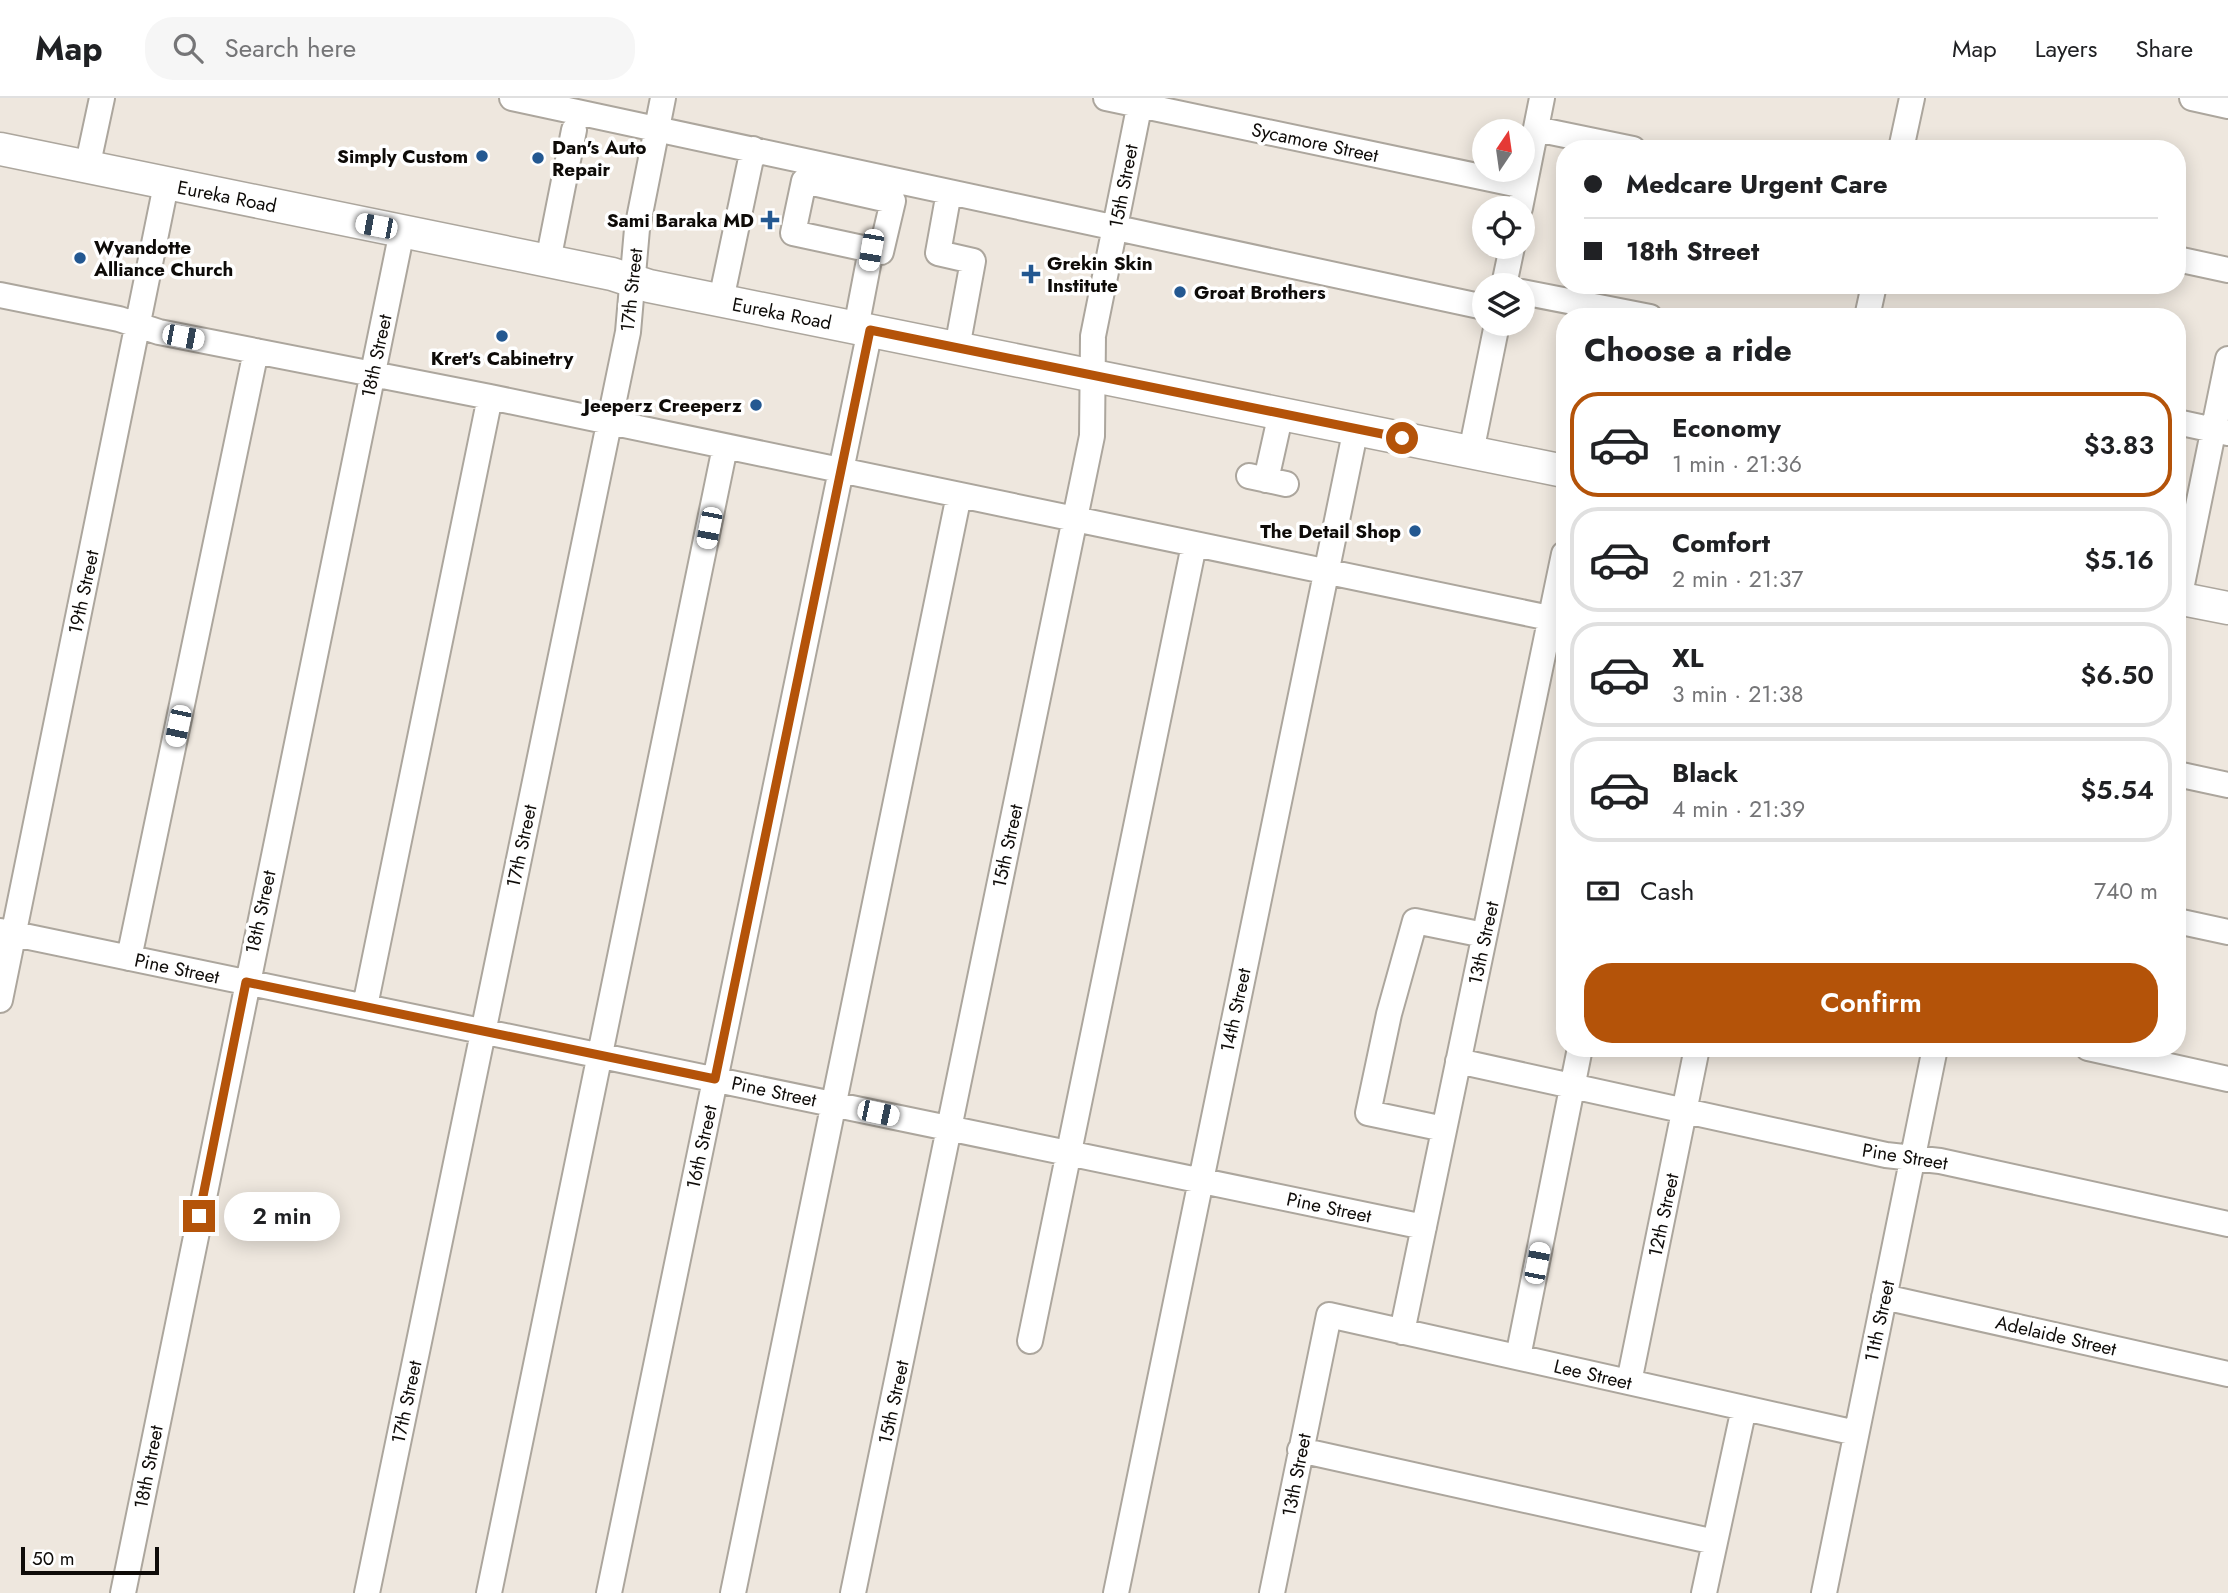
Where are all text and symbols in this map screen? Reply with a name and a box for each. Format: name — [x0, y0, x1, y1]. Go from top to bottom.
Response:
search box — [145, 17, 635, 80]
text: Map — [35, 25, 103, 72]
icon: search — [169, 29, 207, 67]
text: Search here — [225, 29, 356, 67]
text: Map — [1952, 31, 1997, 66]
text: Layers — [2035, 31, 2097, 66]
text: Share — [2135, 31, 2193, 66]
street label: Sycamore Street — [1249, 116, 1381, 169]
north arrow — [1472, 119, 1535, 182]
map controls — [1472, 119, 1535, 336]
place label: Dan's Auto Repair — [552, 134, 647, 183]
street label: 15th Street — [1102, 141, 1145, 230]
place label: Simply Custom — [337, 143, 468, 170]
marker: Simply Custom — [474, 148, 490, 164]
marker: Dan's Auto Repair — [530, 150, 546, 166]
text: Medcare Urgent Care — [1626, 165, 1888, 203]
street label: Eureka Road — [175, 174, 279, 219]
button: locate — [1472, 196, 1535, 259]
place label: Sami Baraka MD — [607, 207, 754, 234]
marker: Sami Baraka MD — [760, 210, 780, 230]
car — [354, 212, 399, 240]
car — [858, 227, 885, 273]
text: 18th Street — [1626, 232, 1759, 270]
place label: Wyandotte Alliance Church — [93, 234, 233, 283]
street label: 17th Street — [614, 246, 649, 333]
marker: Wyandotte Alliance Church — [72, 250, 88, 266]
place label: Grekin Skin Institute — [1047, 250, 1153, 299]
marker: Grekin Skin Institute — [1021, 264, 1041, 284]
button: layers — [1472, 273, 1535, 336]
place label: Groat Brothers — [1194, 279, 1326, 306]
marker: Groat Brothers — [1172, 284, 1188, 300]
street label: Eureka Road — [730, 291, 834, 336]
street label: 18th Street — [354, 312, 399, 400]
car — [161, 323, 206, 351]
text: Choose a ride — [1584, 327, 1792, 373]
marker: Kret's Cabinetry — [494, 328, 510, 344]
place label: Kret's Cabinetry — [431, 345, 574, 372]
place label: Jeeperz Creeperz — [580, 392, 742, 419]
marker: Jeeperz Creeperz — [748, 397, 764, 413]
text: Economy — [1672, 409, 1781, 447]
icon: car — [1588, 413, 1651, 476]
route start — [1386, 422, 1418, 454]
text: $3.83 — [2084, 426, 2154, 464]
text: 1 min · 21:36 — [1672, 447, 1802, 481]
car — [695, 505, 724, 551]
place label: The Detail Shop — [1260, 518, 1401, 545]
marker: The Detail Shop — [1407, 523, 1423, 539]
text: Comfort — [1672, 524, 1770, 562]
icon: car — [1588, 528, 1651, 591]
text: $5.16 — [2084, 541, 2154, 579]
street label: 19th Street — [61, 547, 106, 637]
text: 2 min · 21:37 — [1672, 562, 1803, 596]
text: XL — [1672, 639, 1704, 677]
icon: car — [1588, 643, 1651, 706]
text: $6.50 — [2080, 656, 2154, 694]
text: 3 min · 21:38 — [1672, 677, 1804, 711]
car — [164, 703, 193, 749]
text: Black — [1672, 754, 1738, 792]
icon: car — [1588, 758, 1651, 821]
text: $5.54 — [2081, 771, 2154, 809]
text: 4 min · 21:39 — [1672, 792, 1805, 826]
street label: 15th Street — [985, 801, 1030, 890]
street label: 17th Street — [500, 802, 544, 890]
street label: 18th Street — [238, 868, 283, 956]
icon: cash — [1584, 872, 1622, 910]
text: Cash — [1640, 872, 1694, 910]
text: 740 m — [2094, 874, 2158, 908]
street label: 13th Street — [1461, 899, 1506, 987]
street label: Pine Street — [132, 946, 222, 991]
button: Confirm — [1584, 963, 2158, 1043]
street label: 14th Street — [1213, 965, 1258, 1055]
street label: Pine Street — [729, 1069, 819, 1114]
car — [856, 1098, 901, 1128]
street label: 16th Street — [679, 1102, 724, 1192]
street label: Pine Street — [1860, 1136, 1950, 1177]
street label: 12th Street — [1641, 1170, 1686, 1259]
street label: Pine Street — [1284, 1185, 1374, 1230]
callout: 2 min — [224, 1192, 339, 1240]
text: 2 min — [252, 1199, 312, 1233]
route end — [183, 1200, 215, 1232]
car — [1523, 1240, 1552, 1286]
street label: 11th Street — [1858, 1277, 1901, 1364]
street label: Adelaide Street — [1993, 1308, 2119, 1363]
street label: Lee Street — [1551, 1352, 1635, 1397]
street label: 15th Street — [871, 1357, 916, 1446]
street label: 17th Street — [385, 1358, 429, 1446]
street label: 18th Street — [127, 1423, 170, 1511]
street label: 13th Street — [1275, 1431, 1318, 1519]
scale bar — [21, 1544, 159, 1576]
text: 50 m — [32, 1545, 75, 1572]

